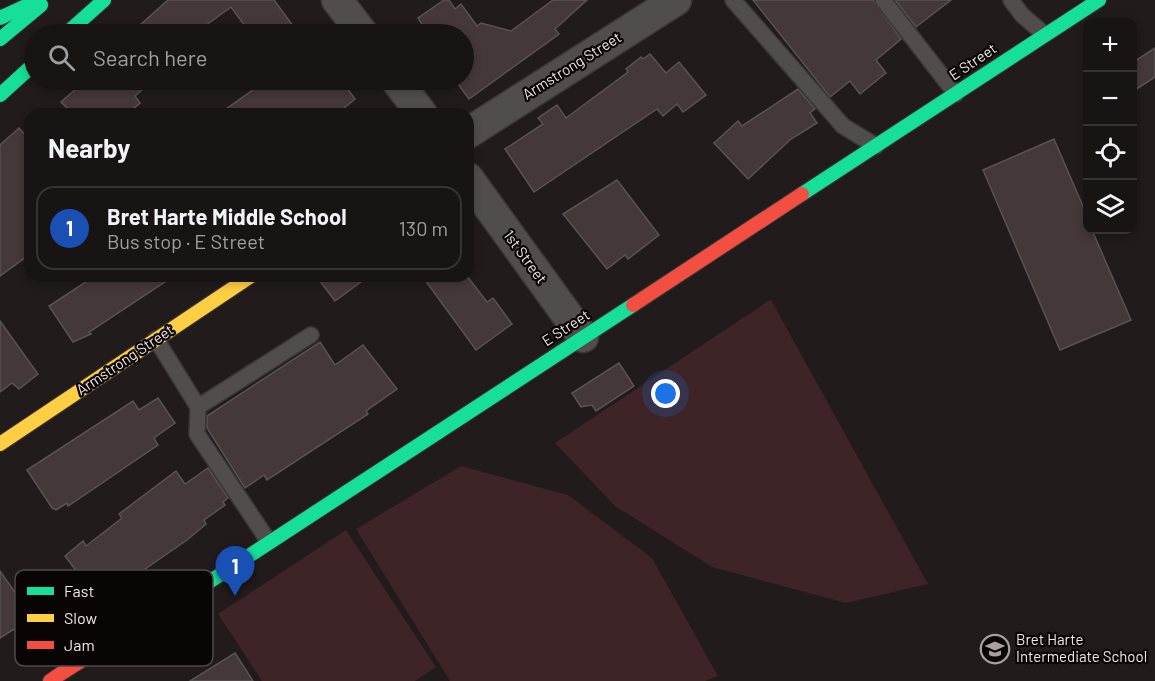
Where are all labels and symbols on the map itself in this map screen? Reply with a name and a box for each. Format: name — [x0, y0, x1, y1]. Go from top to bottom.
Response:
street label: Armstrong Street — [519, 28, 624, 103]
street label: E Street — [945, 39, 999, 83]
street label: 1st Street — [500, 226, 551, 287]
street label: E Street — [538, 305, 593, 349]
street label: Armstrong Street — [72, 320, 176, 398]
your location — [651, 379, 680, 408]
pin: 1 — [216, 546, 254, 596]
legend — [15, 570, 213, 666]
text: Fast — [64, 581, 94, 600]
text: Slow — [64, 608, 97, 627]
place label: Bret Harte Intermediate School — [1016, 630, 1147, 665]
school or university icon: Bret Harte Intermediate School — [979, 633, 1011, 665]
text: Jam — [64, 635, 95, 654]

